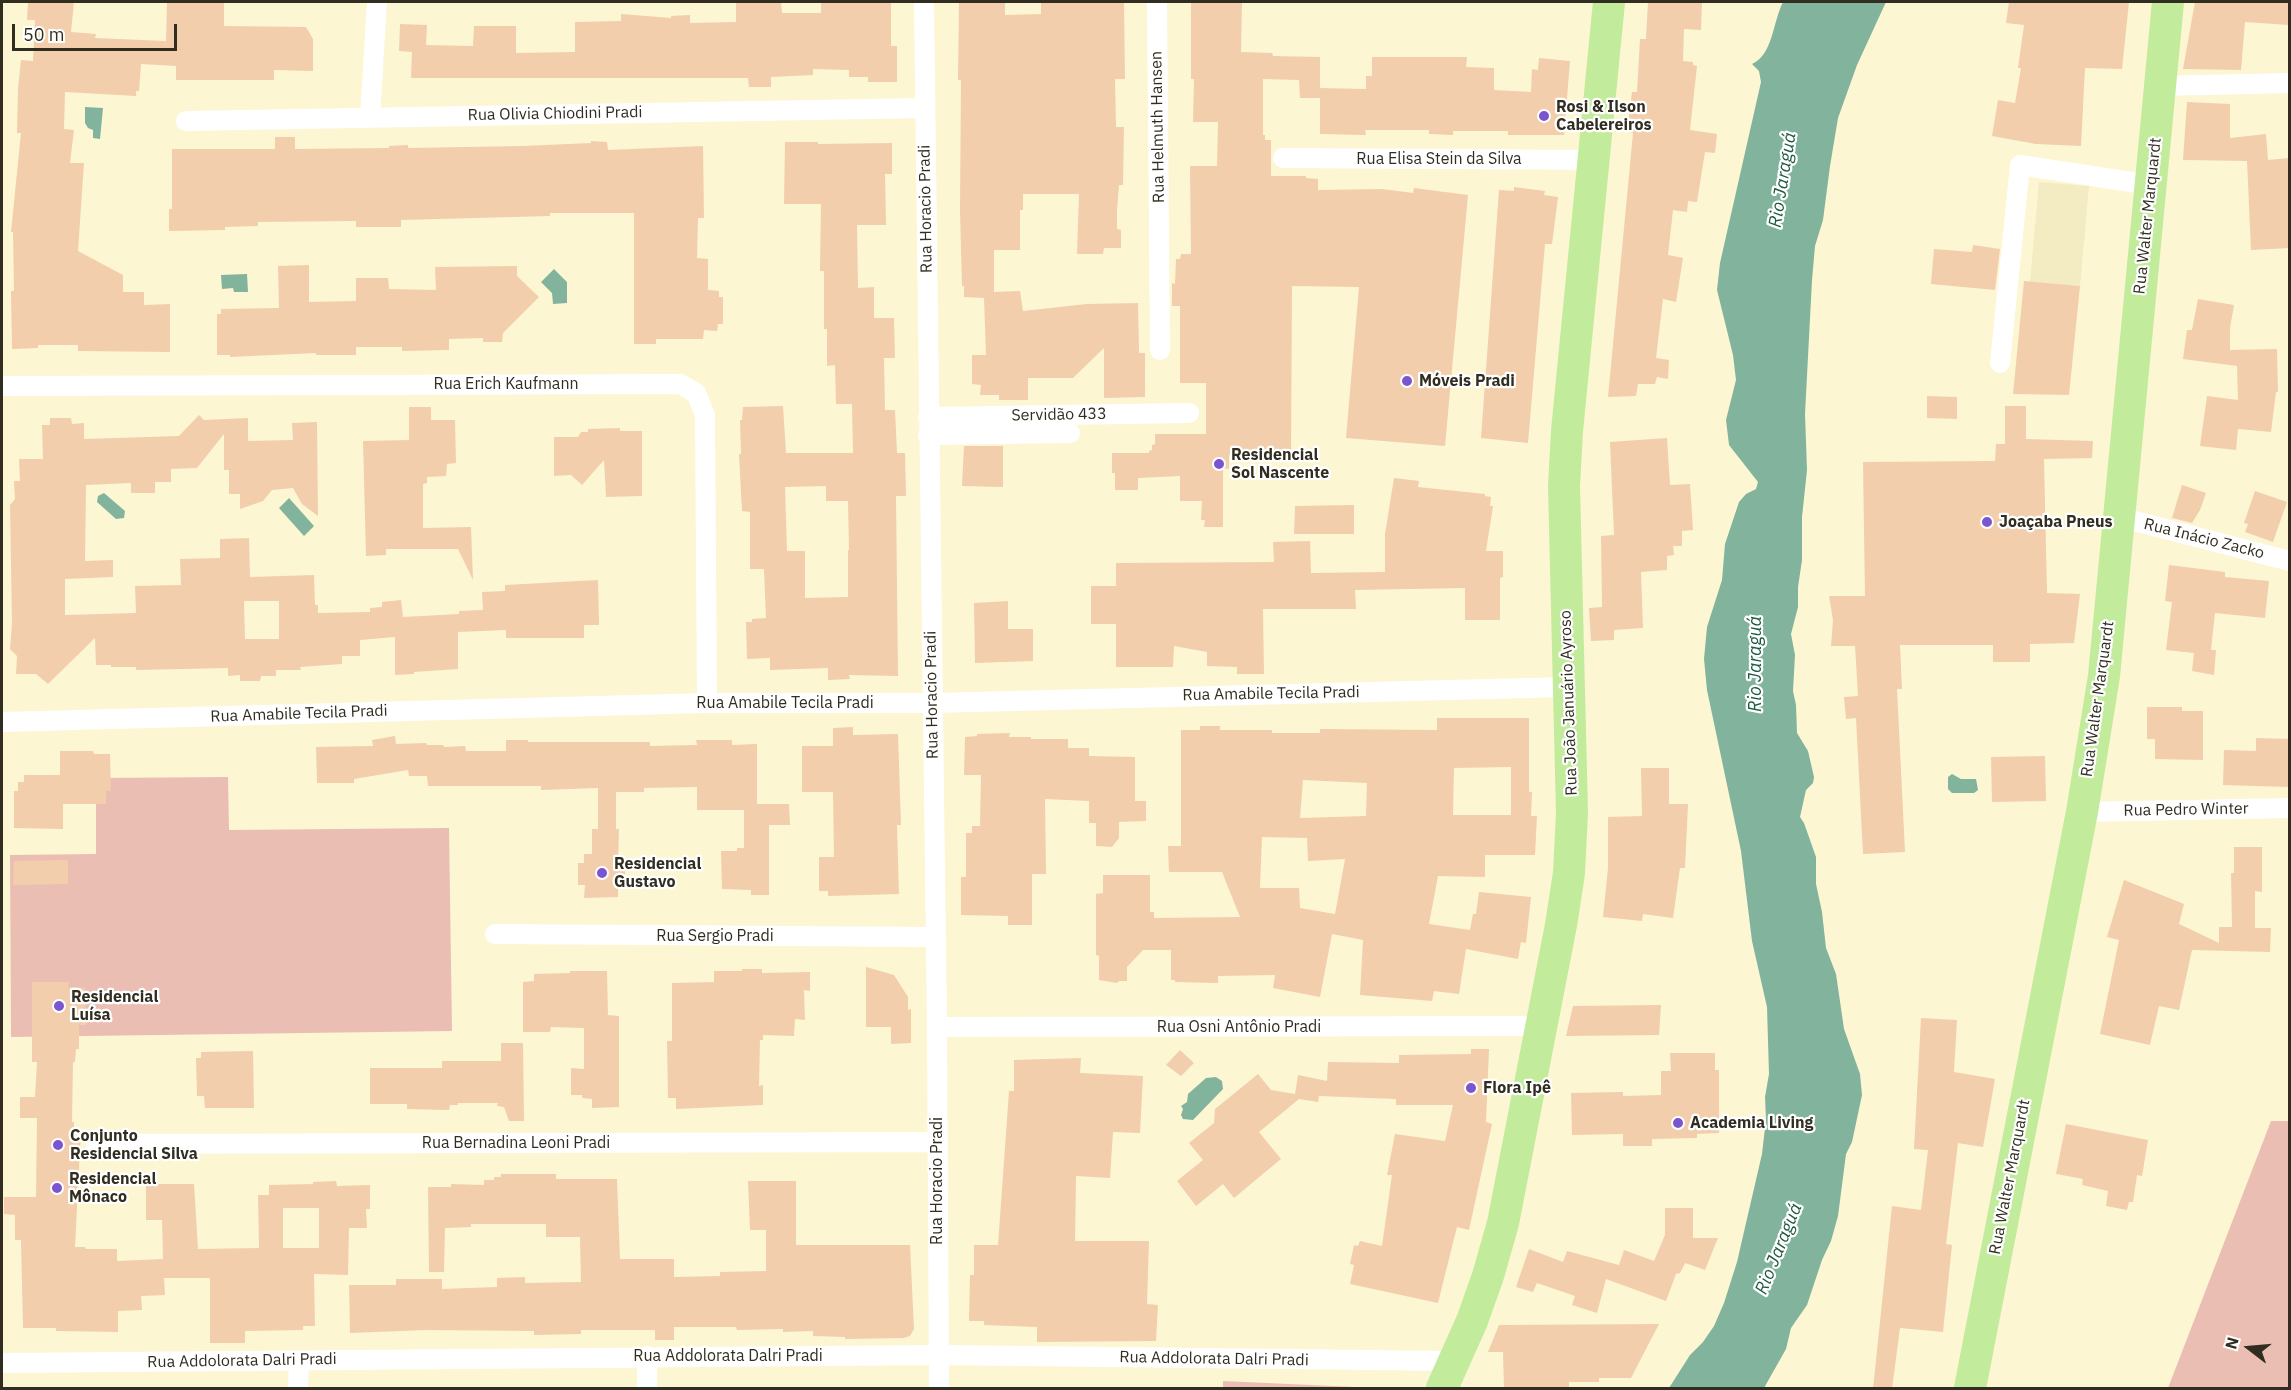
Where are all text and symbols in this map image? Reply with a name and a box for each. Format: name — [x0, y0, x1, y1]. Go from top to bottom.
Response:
scale bar — [15, 12, 180, 50]
text: 50 m — [23, 23, 65, 46]
street label: Rua Helmuth Hansen — [1147, 51, 1169, 203]
place label: Rosi & Ilson Cabelereiros — [1556, 97, 1652, 135]
street label: Rua Olivia Chiodini Pradi — [467, 103, 643, 125]
marker: Rosi & Ilson Cabelereiros — [1537, 109, 1551, 123]
water label: Rio Jaraguá — [1765, 131, 1801, 229]
street label: Rua Walter Marquardt — [2130, 137, 2166, 295]
street label: Rua Horacio Pradi — [915, 145, 937, 273]
street label: Rua Elisa Stein da Silva — [1356, 149, 1522, 169]
place label: Móveis Pradi — [1419, 371, 1515, 391]
street label: Rua Erich Kaufmann — [433, 374, 579, 394]
marker: Móveis Pradi — [1400, 374, 1414, 388]
street label: Servidão 433 — [1011, 405, 1107, 425]
place label: Residencial Sol Nascente — [1231, 445, 1329, 483]
marker: Residencial Sol Nascente — [1212, 457, 1226, 471]
place label: Joaçaba Pneus — [1999, 512, 2113, 532]
marker: Joaçaba Pneus — [1980, 515, 1994, 529]
street label: Rua Inácio Zacko — [2142, 515, 2266, 563]
street label: Rua João Januário Ayroso — [1556, 610, 1582, 796]
water label: Rio Jaraguá — [1745, 616, 1767, 712]
street label: Rua Walter Marquardt — [2078, 620, 2118, 778]
street label: Rua Horacio Pradi — [921, 631, 943, 759]
street label: Rua Amabile Tecila Pradi — [1182, 683, 1360, 705]
street label: Rua Amabile Tecila Pradi — [696, 693, 874, 713]
street label: Rua Amabile Tecila Pradi — [210, 701, 388, 727]
street label: Rua Pedro Winter — [2123, 799, 2249, 821]
place label: Residencial Gustavo — [614, 854, 701, 892]
marker: Residencial Gustavo — [595, 866, 609, 880]
street label: Rua Sergio Pradi — [656, 926, 774, 946]
place label: Residencial Luísa — [71, 987, 158, 1025]
marker: Residencial Luísa — [52, 999, 66, 1013]
street label: Rua Osni Antônio Pradi — [1157, 1017, 1321, 1037]
place label: Flora Ipê — [1483, 1078, 1551, 1098]
marker: Flora Ipê — [1464, 1081, 1478, 1095]
street label: Rua Walter Marquardt — [1986, 1098, 2034, 1256]
place label: Academia Living — [1690, 1113, 1813, 1133]
marker: Academia Living — [1671, 1116, 1685, 1130]
street label: Rua Horacio Pradi — [927, 1117, 947, 1245]
place label: Conjunto Residencial Silva — [70, 1126, 198, 1164]
street label: Rua Bernadina Leoni Pradi — [422, 1133, 610, 1153]
marker: Conjunto Residencial Silva — [51, 1138, 65, 1152]
place label: Residencial Mônaco — [69, 1169, 156, 1207]
marker: Residencial Mônaco — [50, 1181, 64, 1195]
water label: Rio Jaraguá — [1751, 1200, 1807, 1298]
north arrow — [2219, 1318, 2279, 1378]
text: N — [2220, 1335, 2243, 1351]
street label: Rua Addolorata Dalri Pradi — [633, 1346, 823, 1366]
street label: Rua Addolorata Dalri Pradi — [1119, 1348, 1309, 1370]
street label: Rua Addolorata Dalri Pradi — [147, 1350, 337, 1372]

